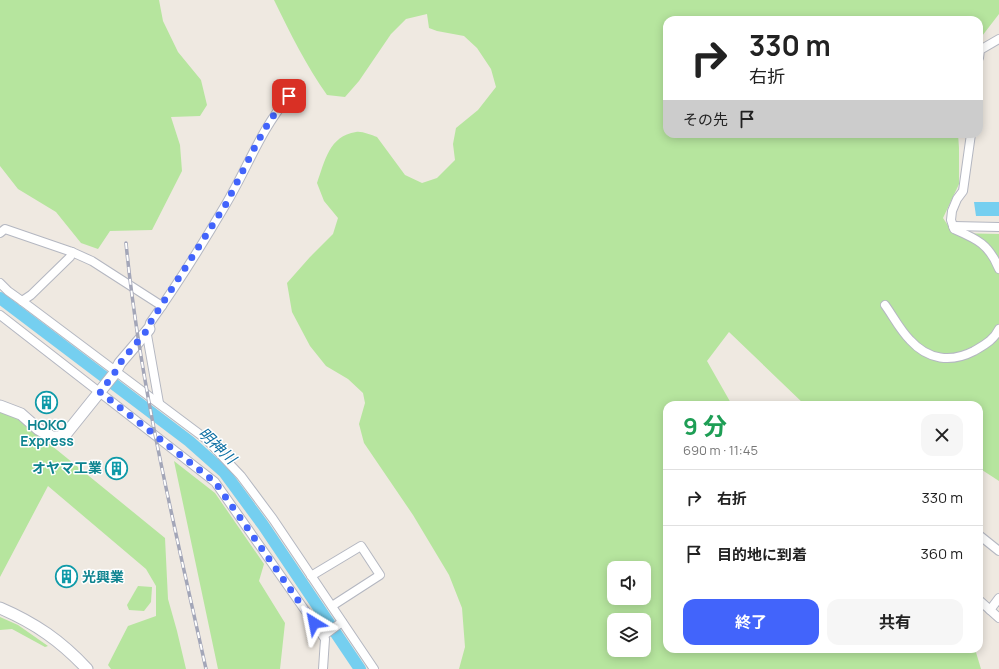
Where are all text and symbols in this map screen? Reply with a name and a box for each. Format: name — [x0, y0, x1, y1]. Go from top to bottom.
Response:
text: 330 m — [749, 26, 831, 64]
icon: right — [683, 32, 735, 84]
text: 右折 — [749, 64, 785, 88]
pin — [272, 79, 306, 113]
icon: arrive — [278, 85, 300, 107]
icon: arrive — [736, 108, 758, 130]
text: その先 — [683, 109, 728, 130]
building icon: HOKO Express — [34, 390, 60, 416]
text: 9 分 — [683, 409, 727, 442]
button: close — [921, 414, 963, 456]
place label: HOKO Express — [20, 415, 74, 450]
water label: 明神川 — [194, 423, 242, 470]
text: 690 m · 11:45 — [683, 441, 758, 459]
building icon: オヤマ工業 — [104, 455, 130, 481]
place label: オヤマ工業 — [32, 458, 102, 477]
icon: right — [683, 487, 705, 509]
text: 330 m — [922, 487, 963, 508]
text: 右折 — [717, 488, 747, 509]
icon: arrive — [683, 543, 705, 565]
text: 360 m — [921, 543, 963, 564]
text: 目的地に到着 — [717, 544, 807, 565]
map controls — [607, 561, 651, 657]
button: sound — [607, 561, 651, 605]
building icon: 光興業 — [54, 564, 80, 590]
place label: 光興業 — [82, 567, 124, 586]
button: 終了 — [683, 599, 819, 645]
button: 共有 — [827, 599, 963, 645]
position arrow — [293, 602, 335, 644]
button: layers — [607, 613, 651, 657]

